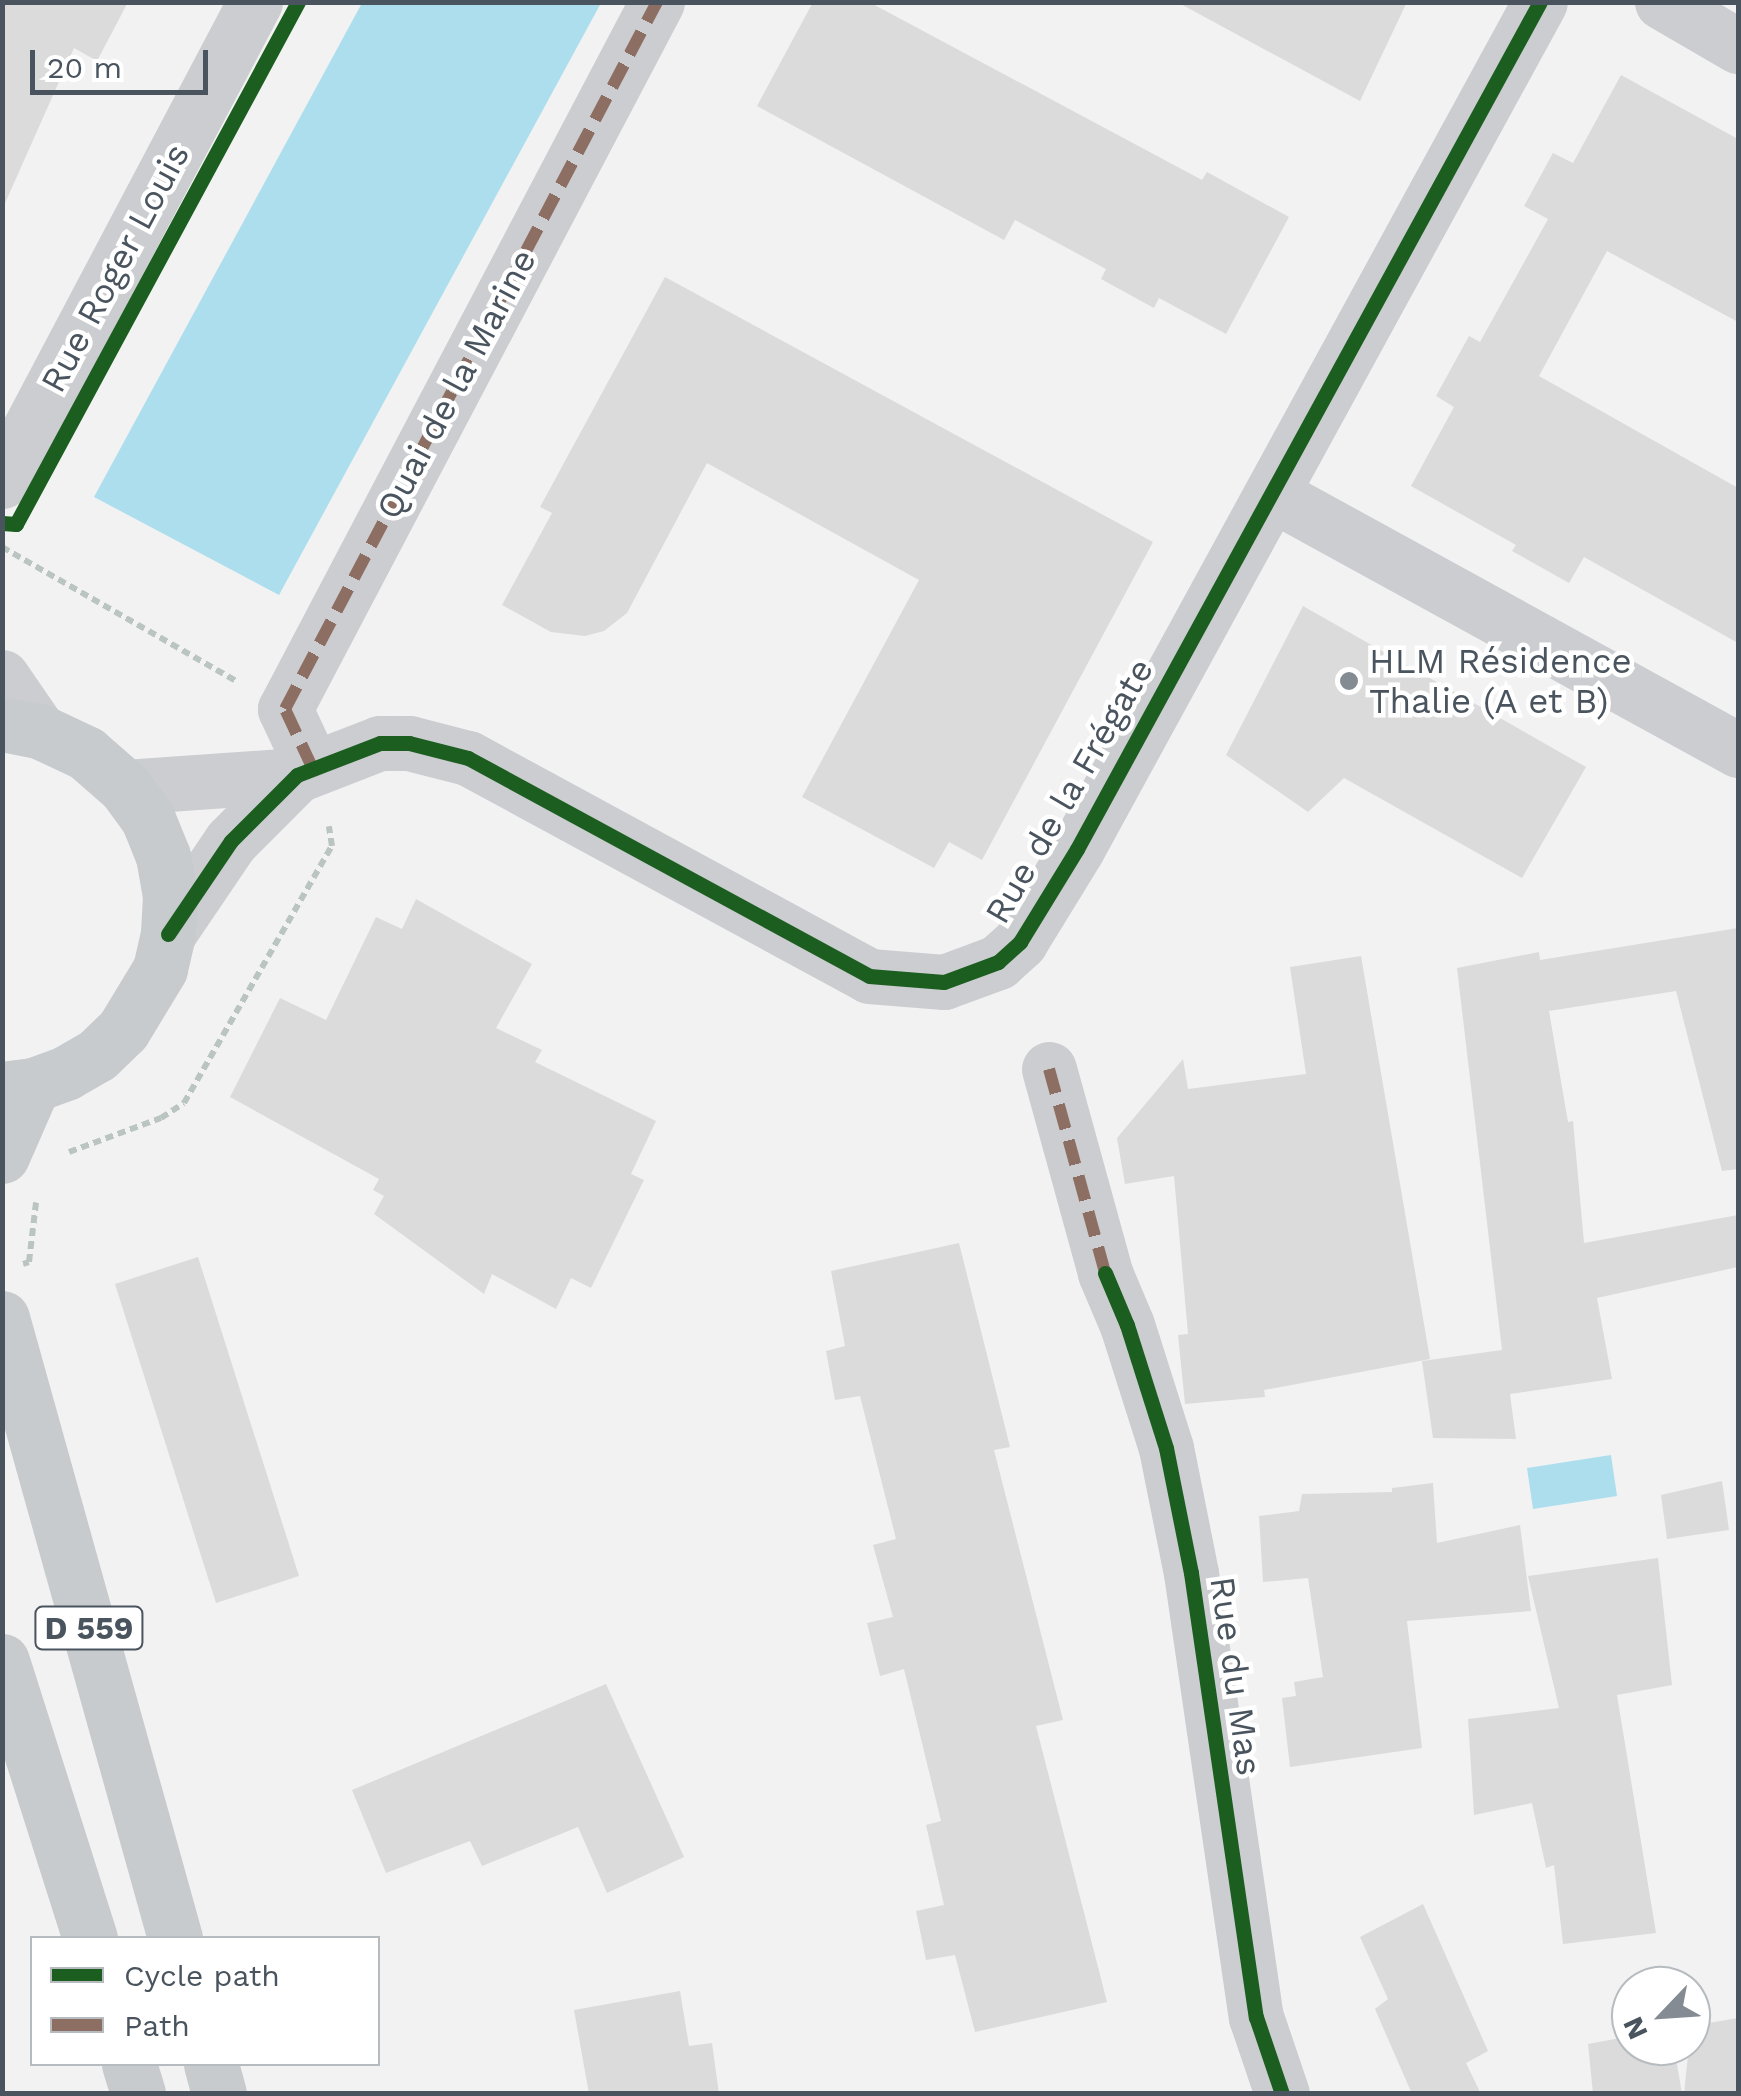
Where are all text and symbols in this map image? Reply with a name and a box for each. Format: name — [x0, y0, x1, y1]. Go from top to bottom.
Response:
scale bar — [35, 30, 212, 92]
text: 20 m — [47, 50, 122, 85]
street label: Rue Roger Louis — [32, 136, 198, 400]
street label: Quai de la Marine — [367, 242, 545, 526]
place label: HLM Résidence Thalie (A et B) — [1369, 640, 1632, 722]
street label: Rue de la Frégate — [976, 651, 1162, 931]
marker: HLM Résidence Thalie (A et B) — [1338, 670, 1360, 692]
street label: Rue du Mas — [1201, 1574, 1271, 1778]
road number: D 559 — [34, 1601, 144, 1655]
legend — [30, 1936, 380, 2066]
text: Cycle path — [124, 1958, 280, 1993]
north arrow — [1611, 1966, 1711, 2066]
text: Path — [124, 2008, 190, 2043]
text: N — [1616, 2012, 1655, 2044]

